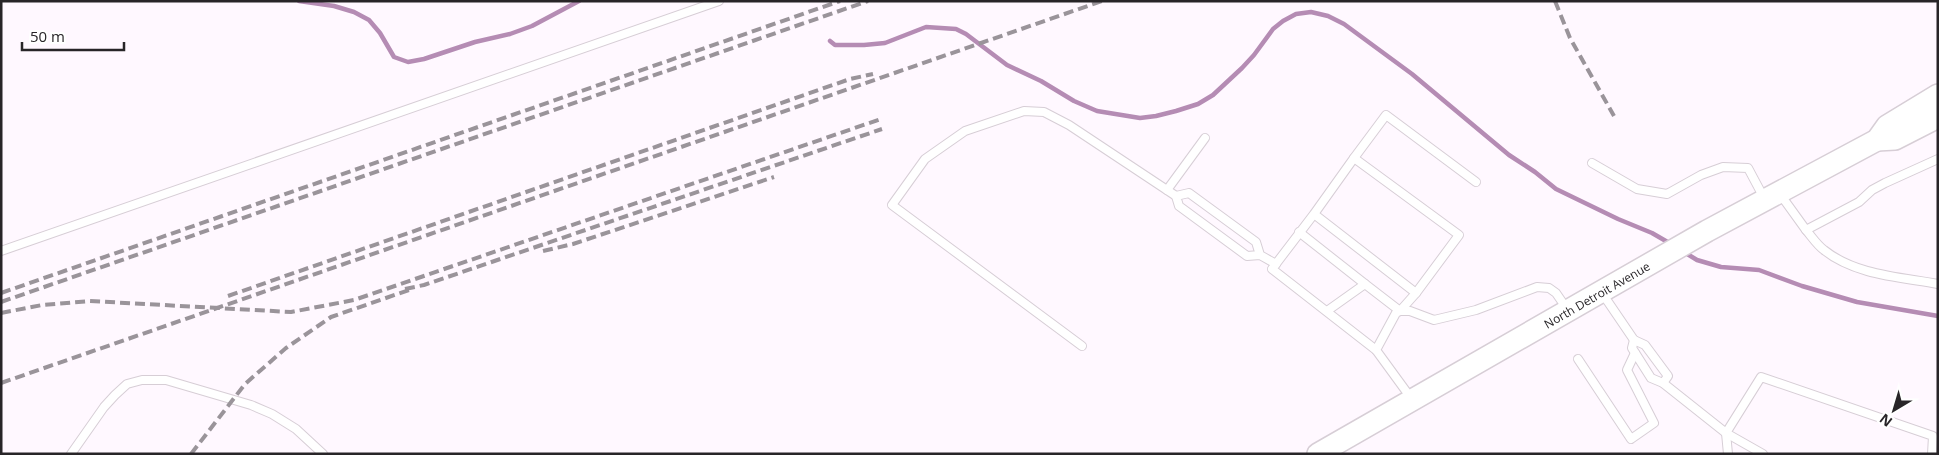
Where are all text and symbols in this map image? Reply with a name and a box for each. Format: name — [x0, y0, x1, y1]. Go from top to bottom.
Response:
scale bar — [22, 20, 125, 52]
text: 50 m — [30, 26, 65, 46]
street label: North Detroit Avenue — [1541, 258, 1653, 332]
north arrow — [1869, 385, 1919, 435]
text: N — [1875, 410, 1896, 432]

